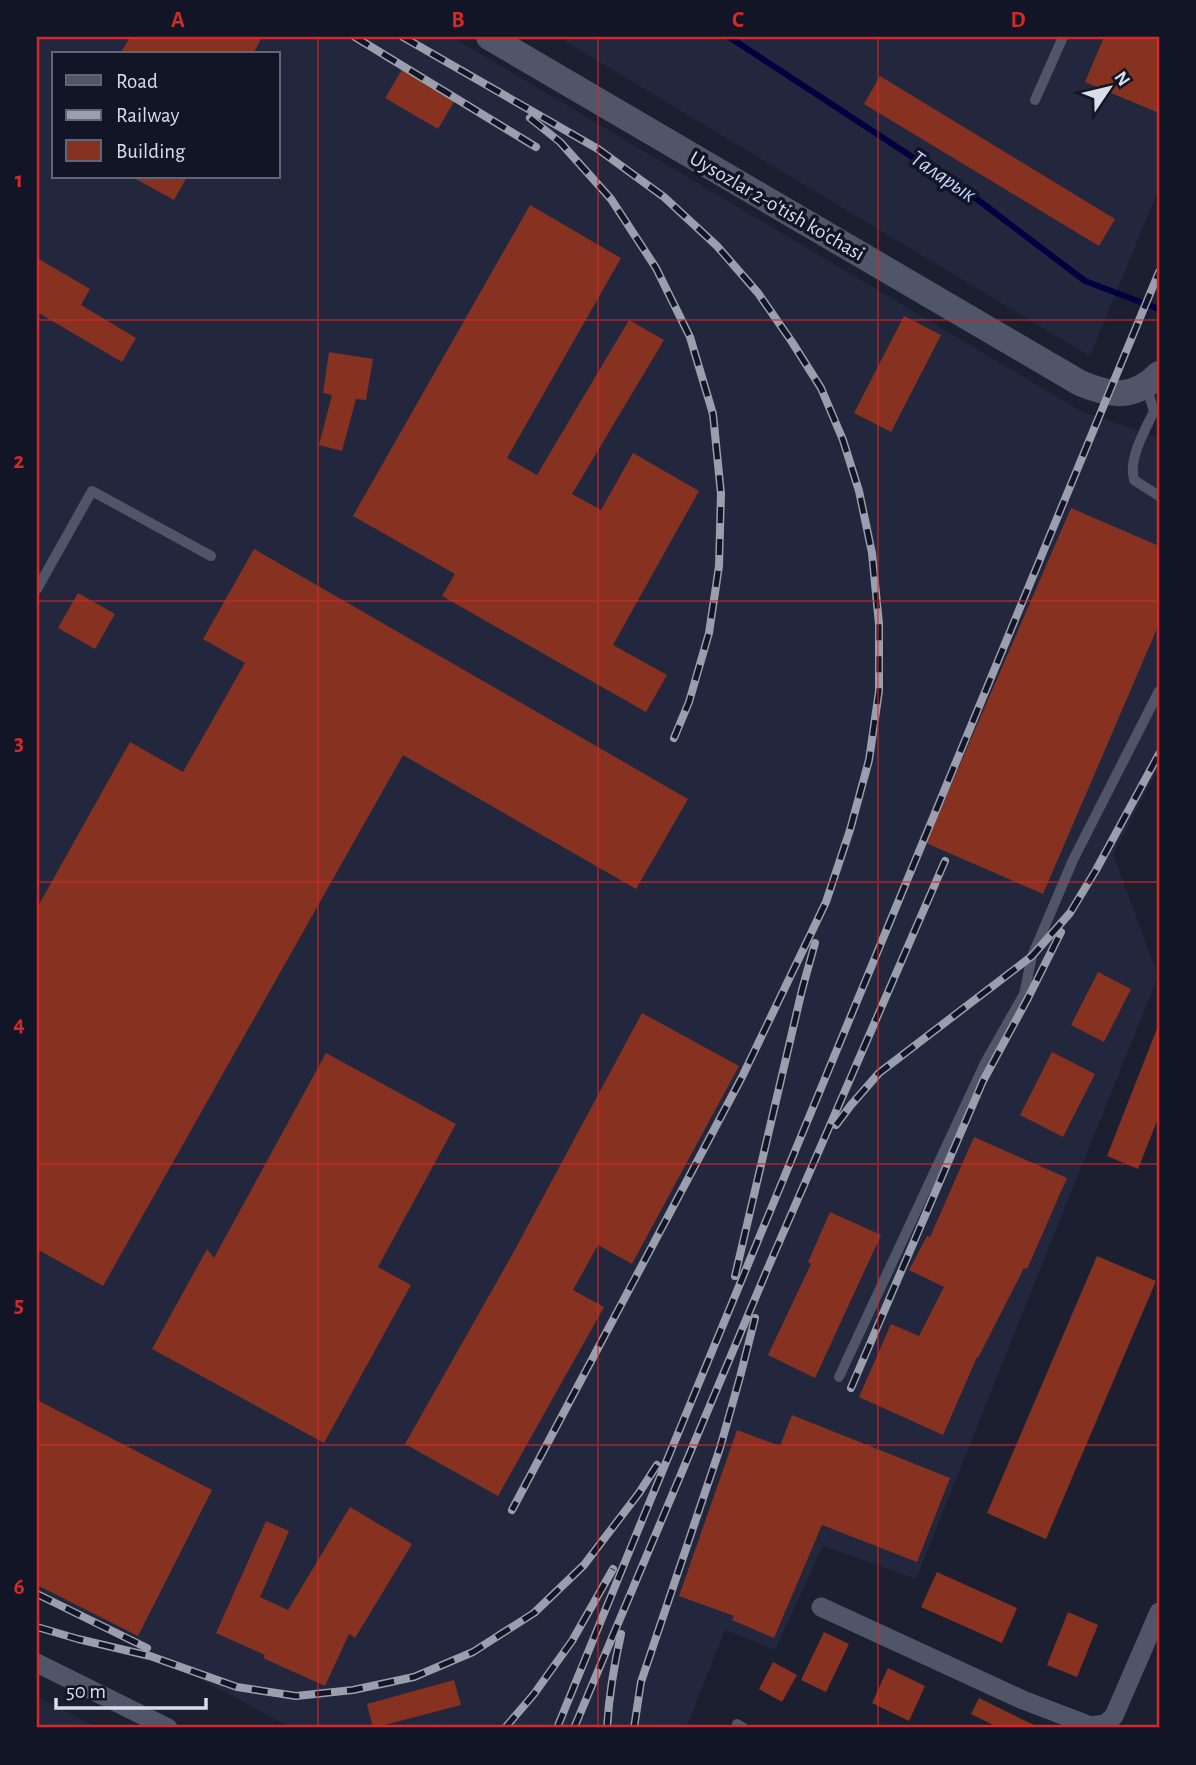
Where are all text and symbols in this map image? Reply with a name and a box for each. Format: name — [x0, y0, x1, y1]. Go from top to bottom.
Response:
text: A — [171, 9, 185, 32]
text: B — [451, 9, 465, 32]
text: C — [732, 9, 744, 32]
text: D — [1010, 9, 1026, 32]
legend — [52, 52, 280, 178]
north arrow — [1074, 52, 1144, 122]
text: N — [1110, 68, 1133, 90]
text: Road — [116, 71, 158, 92]
text: Railway — [116, 105, 179, 126]
text: Building — [116, 141, 186, 162]
street label: Uysozlar 2-o'tish ko'chasi — [686, 147, 868, 265]
water label: Таларык — [906, 147, 980, 207]
text: 1 — [15, 169, 23, 192]
text: 2 — [14, 450, 25, 473]
text: 3 — [14, 732, 24, 755]
text: 4 — [13, 1013, 25, 1036]
text: 5 — [14, 1294, 24, 1317]
text: 6 — [13, 1576, 25, 1599]
scale bar — [56, 1667, 206, 1711]
text: 50 m — [66, 1681, 106, 1702]

